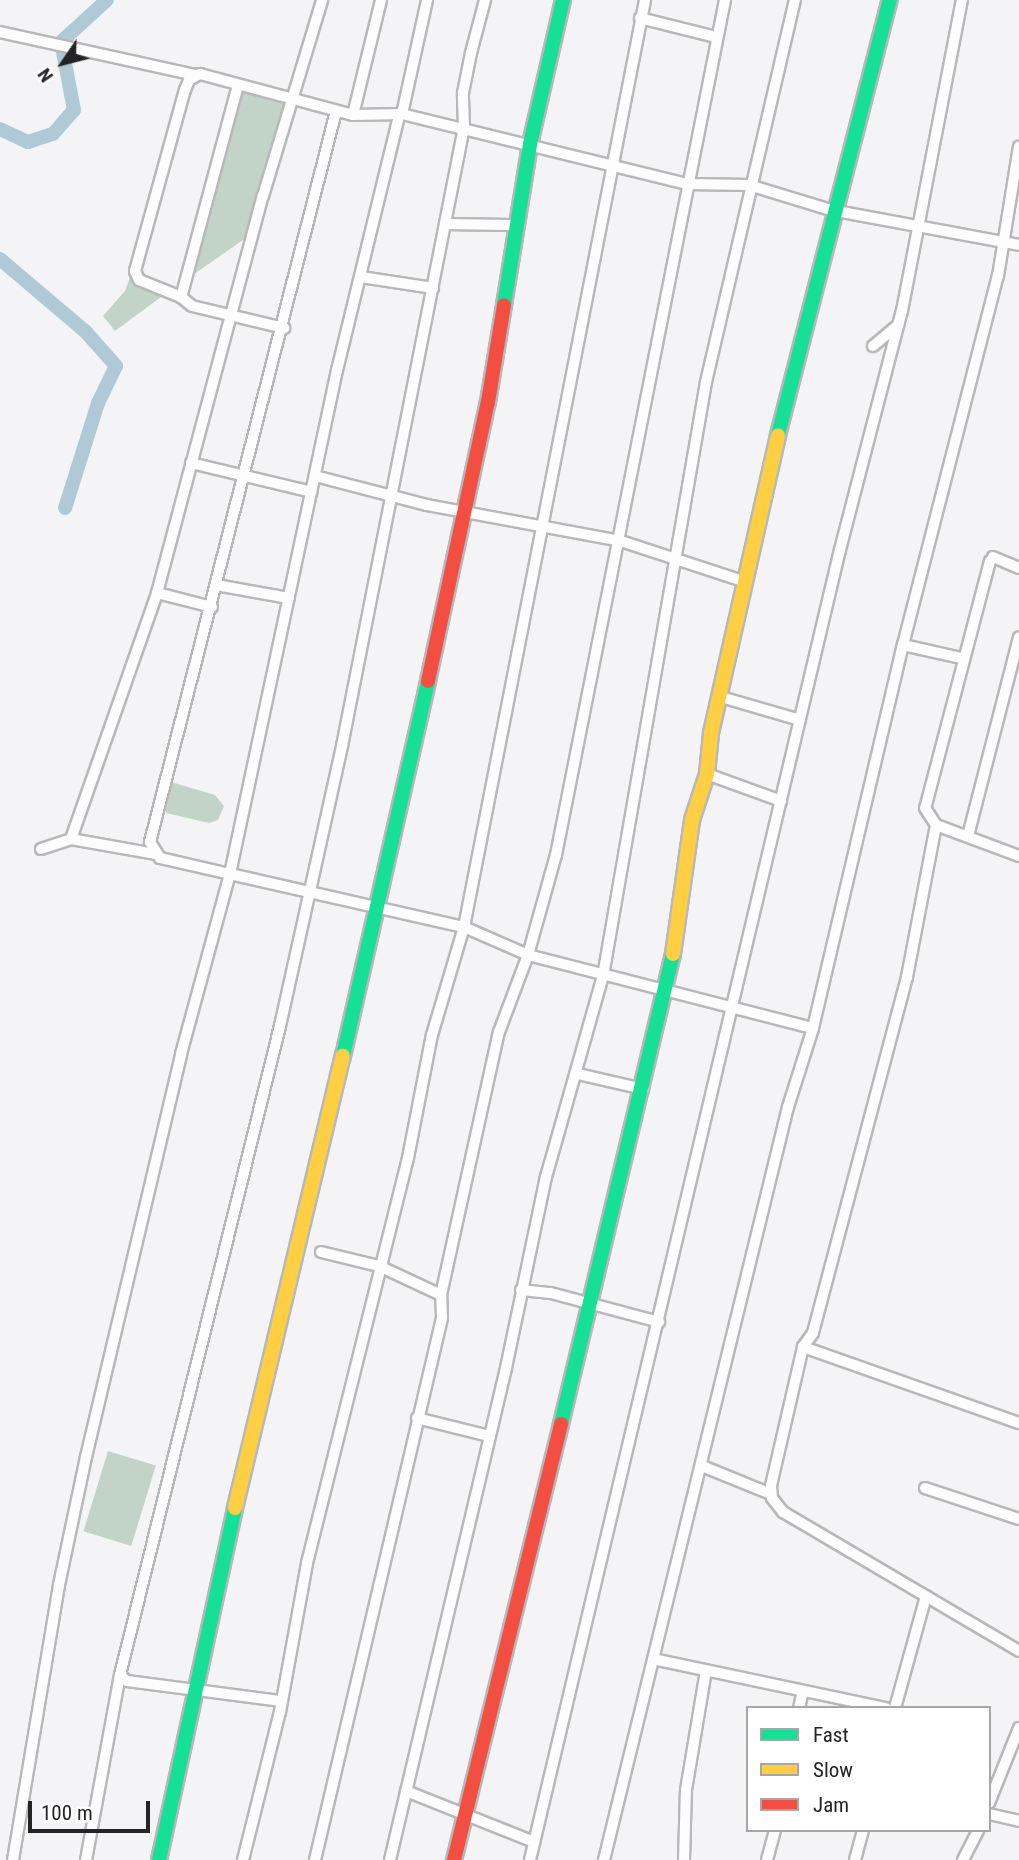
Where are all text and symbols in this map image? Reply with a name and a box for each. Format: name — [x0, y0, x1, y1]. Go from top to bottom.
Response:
north arrow — [28, 28, 98, 98]
text: N — [33, 64, 58, 87]
legend — [746, 1706, 991, 1832]
text: Fast — [813, 1723, 849, 1747]
text: Slow — [813, 1758, 853, 1782]
scale bar — [32, 1786, 154, 1830]
text: Jam — [813, 1793, 849, 1817]
text: 100 m — [41, 1801, 93, 1825]

